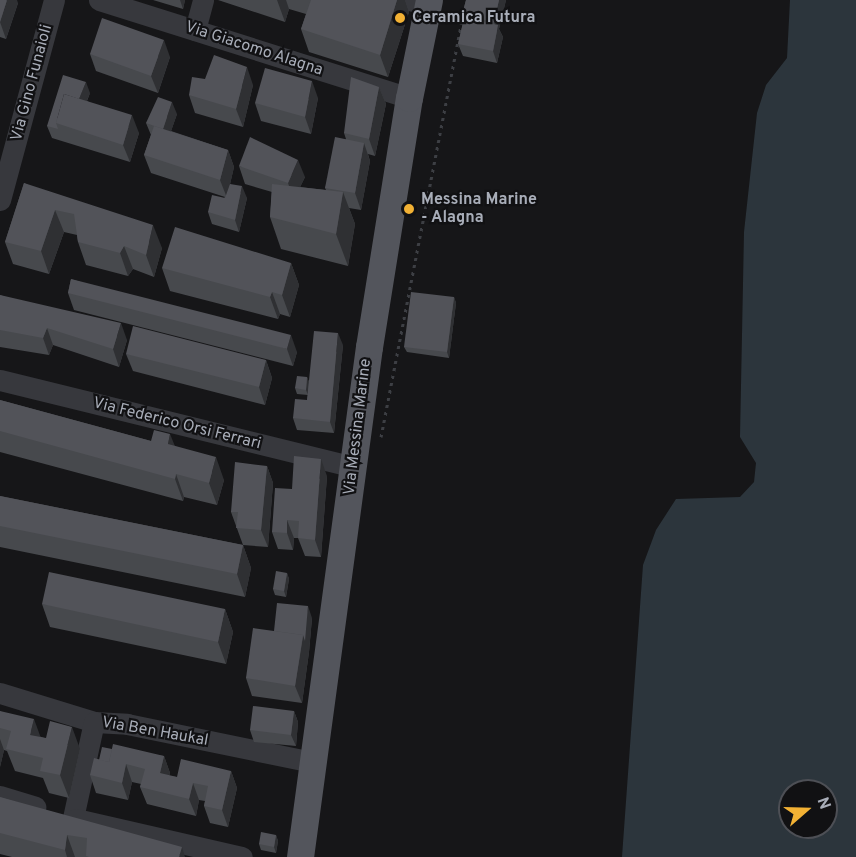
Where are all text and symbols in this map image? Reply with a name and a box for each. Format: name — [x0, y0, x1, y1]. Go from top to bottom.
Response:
place label: Ceramica Futura — [412, 8, 535, 28]
marker: Ceramica Futura — [393, 11, 407, 25]
street label: Via Giacomo Alagna — [182, 18, 326, 80]
street label: Via Gino Funaioli — [7, 23, 57, 143]
place label: Messina Marine - Alagna — [421, 190, 537, 228]
marker: Messina Marine - Alagna — [402, 202, 416, 216]
street label: Via Messina Marine — [340, 358, 376, 496]
street label: Via Federico Orsi Ferrari — [91, 394, 263, 454]
street label: Via Ben Haukal — [100, 713, 210, 751]
north arrow — [778, 779, 838, 839]
text: N — [812, 795, 834, 812]

